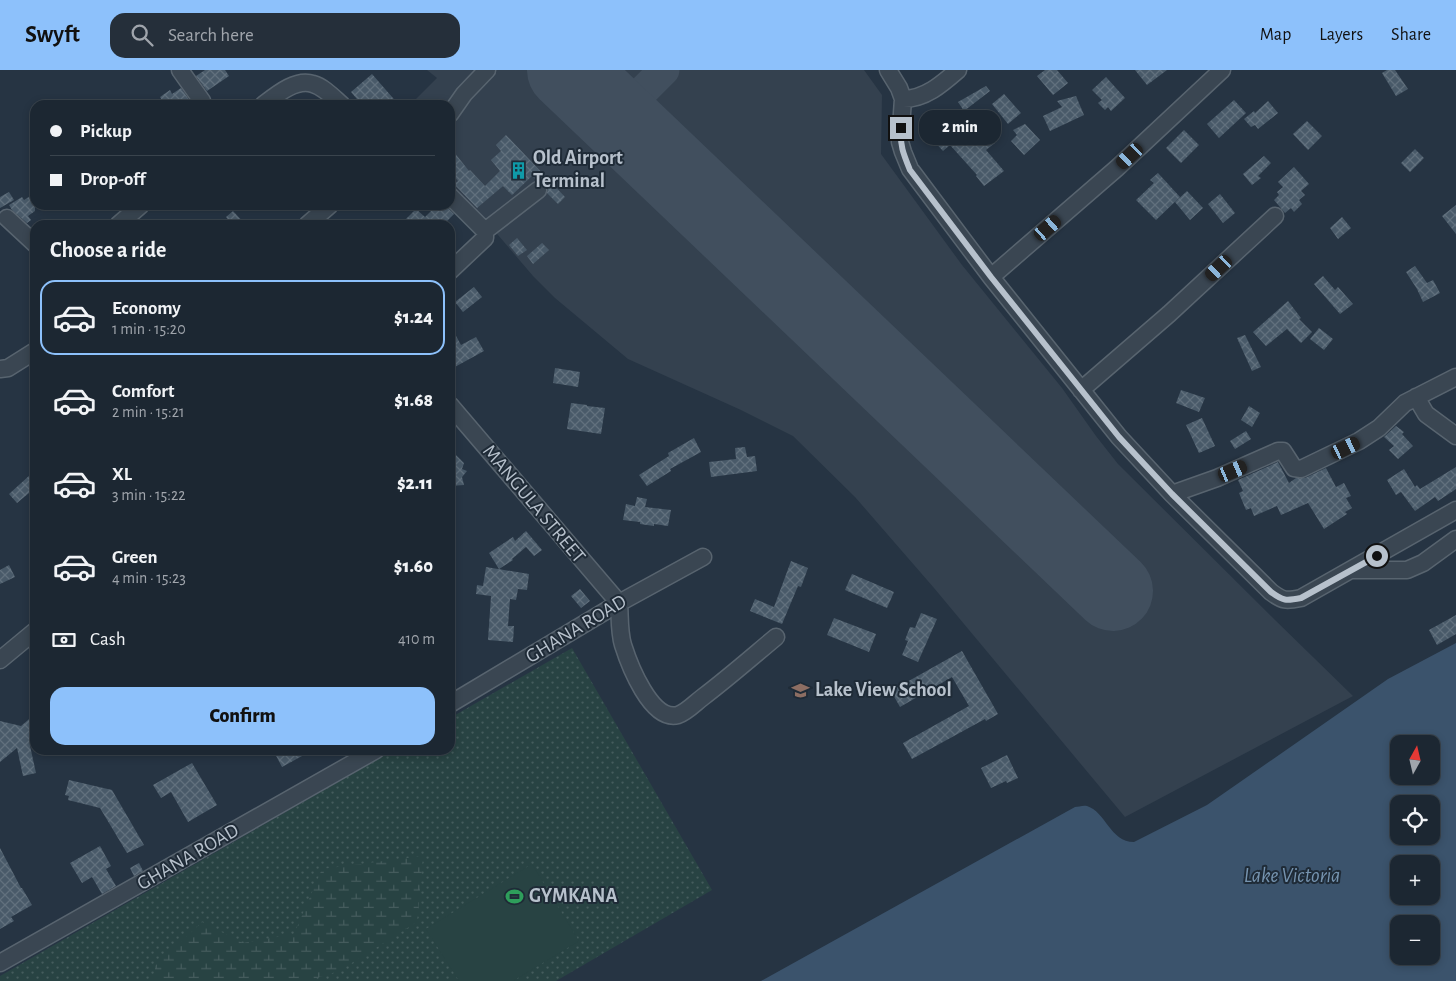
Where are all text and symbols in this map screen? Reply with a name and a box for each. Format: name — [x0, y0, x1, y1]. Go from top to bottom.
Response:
search box — [110, 13, 460, 58]
icon: search — [128, 21, 156, 49]
text: Swyft — [25, 23, 80, 47]
text: Search here — [168, 26, 254, 45]
text: Map — [1260, 26, 1291, 44]
text: Layers — [1319, 26, 1363, 44]
text: Share — [1391, 26, 1431, 44]
callout: 2 min — [918, 110, 1001, 146]
route end — [890, 117, 912, 139]
text: 2 min — [942, 119, 978, 135]
text: Pickup — [80, 122, 132, 141]
car — [1113, 140, 1146, 172]
place label: Old Airport Terminal — [533, 148, 623, 191]
building icon: Old Airport Terminal — [509, 160, 529, 180]
text: Drop-off — [80, 170, 145, 189]
car — [1031, 212, 1064, 244]
text: Choose a ride — [50, 239, 166, 261]
car — [1202, 252, 1235, 284]
icon: car — [52, 295, 97, 340]
text: Economy — [112, 299, 181, 318]
text: $1.24 — [394, 308, 433, 327]
text: 1 min · 15:20 — [112, 321, 186, 337]
icon: car — [52, 378, 97, 423]
text: Comfort — [112, 382, 174, 401]
text: $1.68 — [394, 391, 433, 410]
text: 2 min · 15:21 — [112, 404, 184, 420]
car — [1329, 435, 1362, 461]
street label: MANGULA STREET — [479, 441, 589, 567]
car — [1216, 458, 1249, 484]
icon: car — [52, 461, 97, 506]
text: XL — [112, 465, 132, 484]
text: $2.11 — [397, 474, 433, 493]
text: 3 min · 15:22 — [112, 487, 186, 503]
icon: car — [52, 544, 97, 589]
route start — [1366, 545, 1388, 567]
text: Green — [112, 548, 158, 567]
text: $1.60 — [394, 557, 433, 576]
text: 4 min · 15:23 — [112, 570, 186, 586]
street label: GHANA ROAD — [522, 591, 630, 667]
icon: cash — [50, 626, 78, 654]
text: Cash — [90, 630, 126, 649]
text: 410 m — [398, 631, 435, 647]
school or university icon: Lake View School — [791, 680, 811, 700]
place label: Lake View School — [815, 680, 952, 700]
button: Confirm — [50, 687, 435, 745]
north arrow — [1390, 735, 1440, 785]
map controls — [1390, 735, 1440, 965]
button: locate — [1390, 795, 1440, 845]
street label: GHANA ROAD — [134, 820, 242, 894]
button: + — [1390, 855, 1440, 905]
water label: Lake Victoria — [1244, 865, 1340, 886]
sports icon: GYMKANA — [505, 886, 525, 906]
place label: GYMKANA — [529, 886, 617, 906]
button: − — [1390, 915, 1440, 965]

